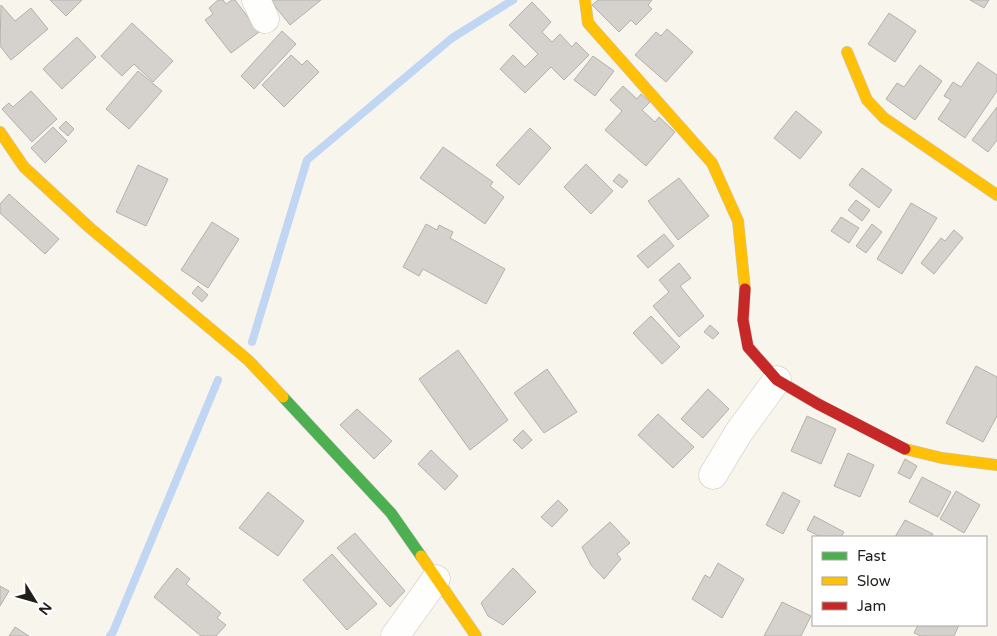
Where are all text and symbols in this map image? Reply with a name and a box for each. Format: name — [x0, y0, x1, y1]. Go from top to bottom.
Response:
legend — [812, 536, 987, 626]
text: Fast — [857, 547, 887, 565]
text: Slow — [857, 572, 891, 590]
north arrow — [10, 576, 60, 626]
text: Jam — [857, 597, 886, 615]
text: N — [35, 599, 55, 618]

